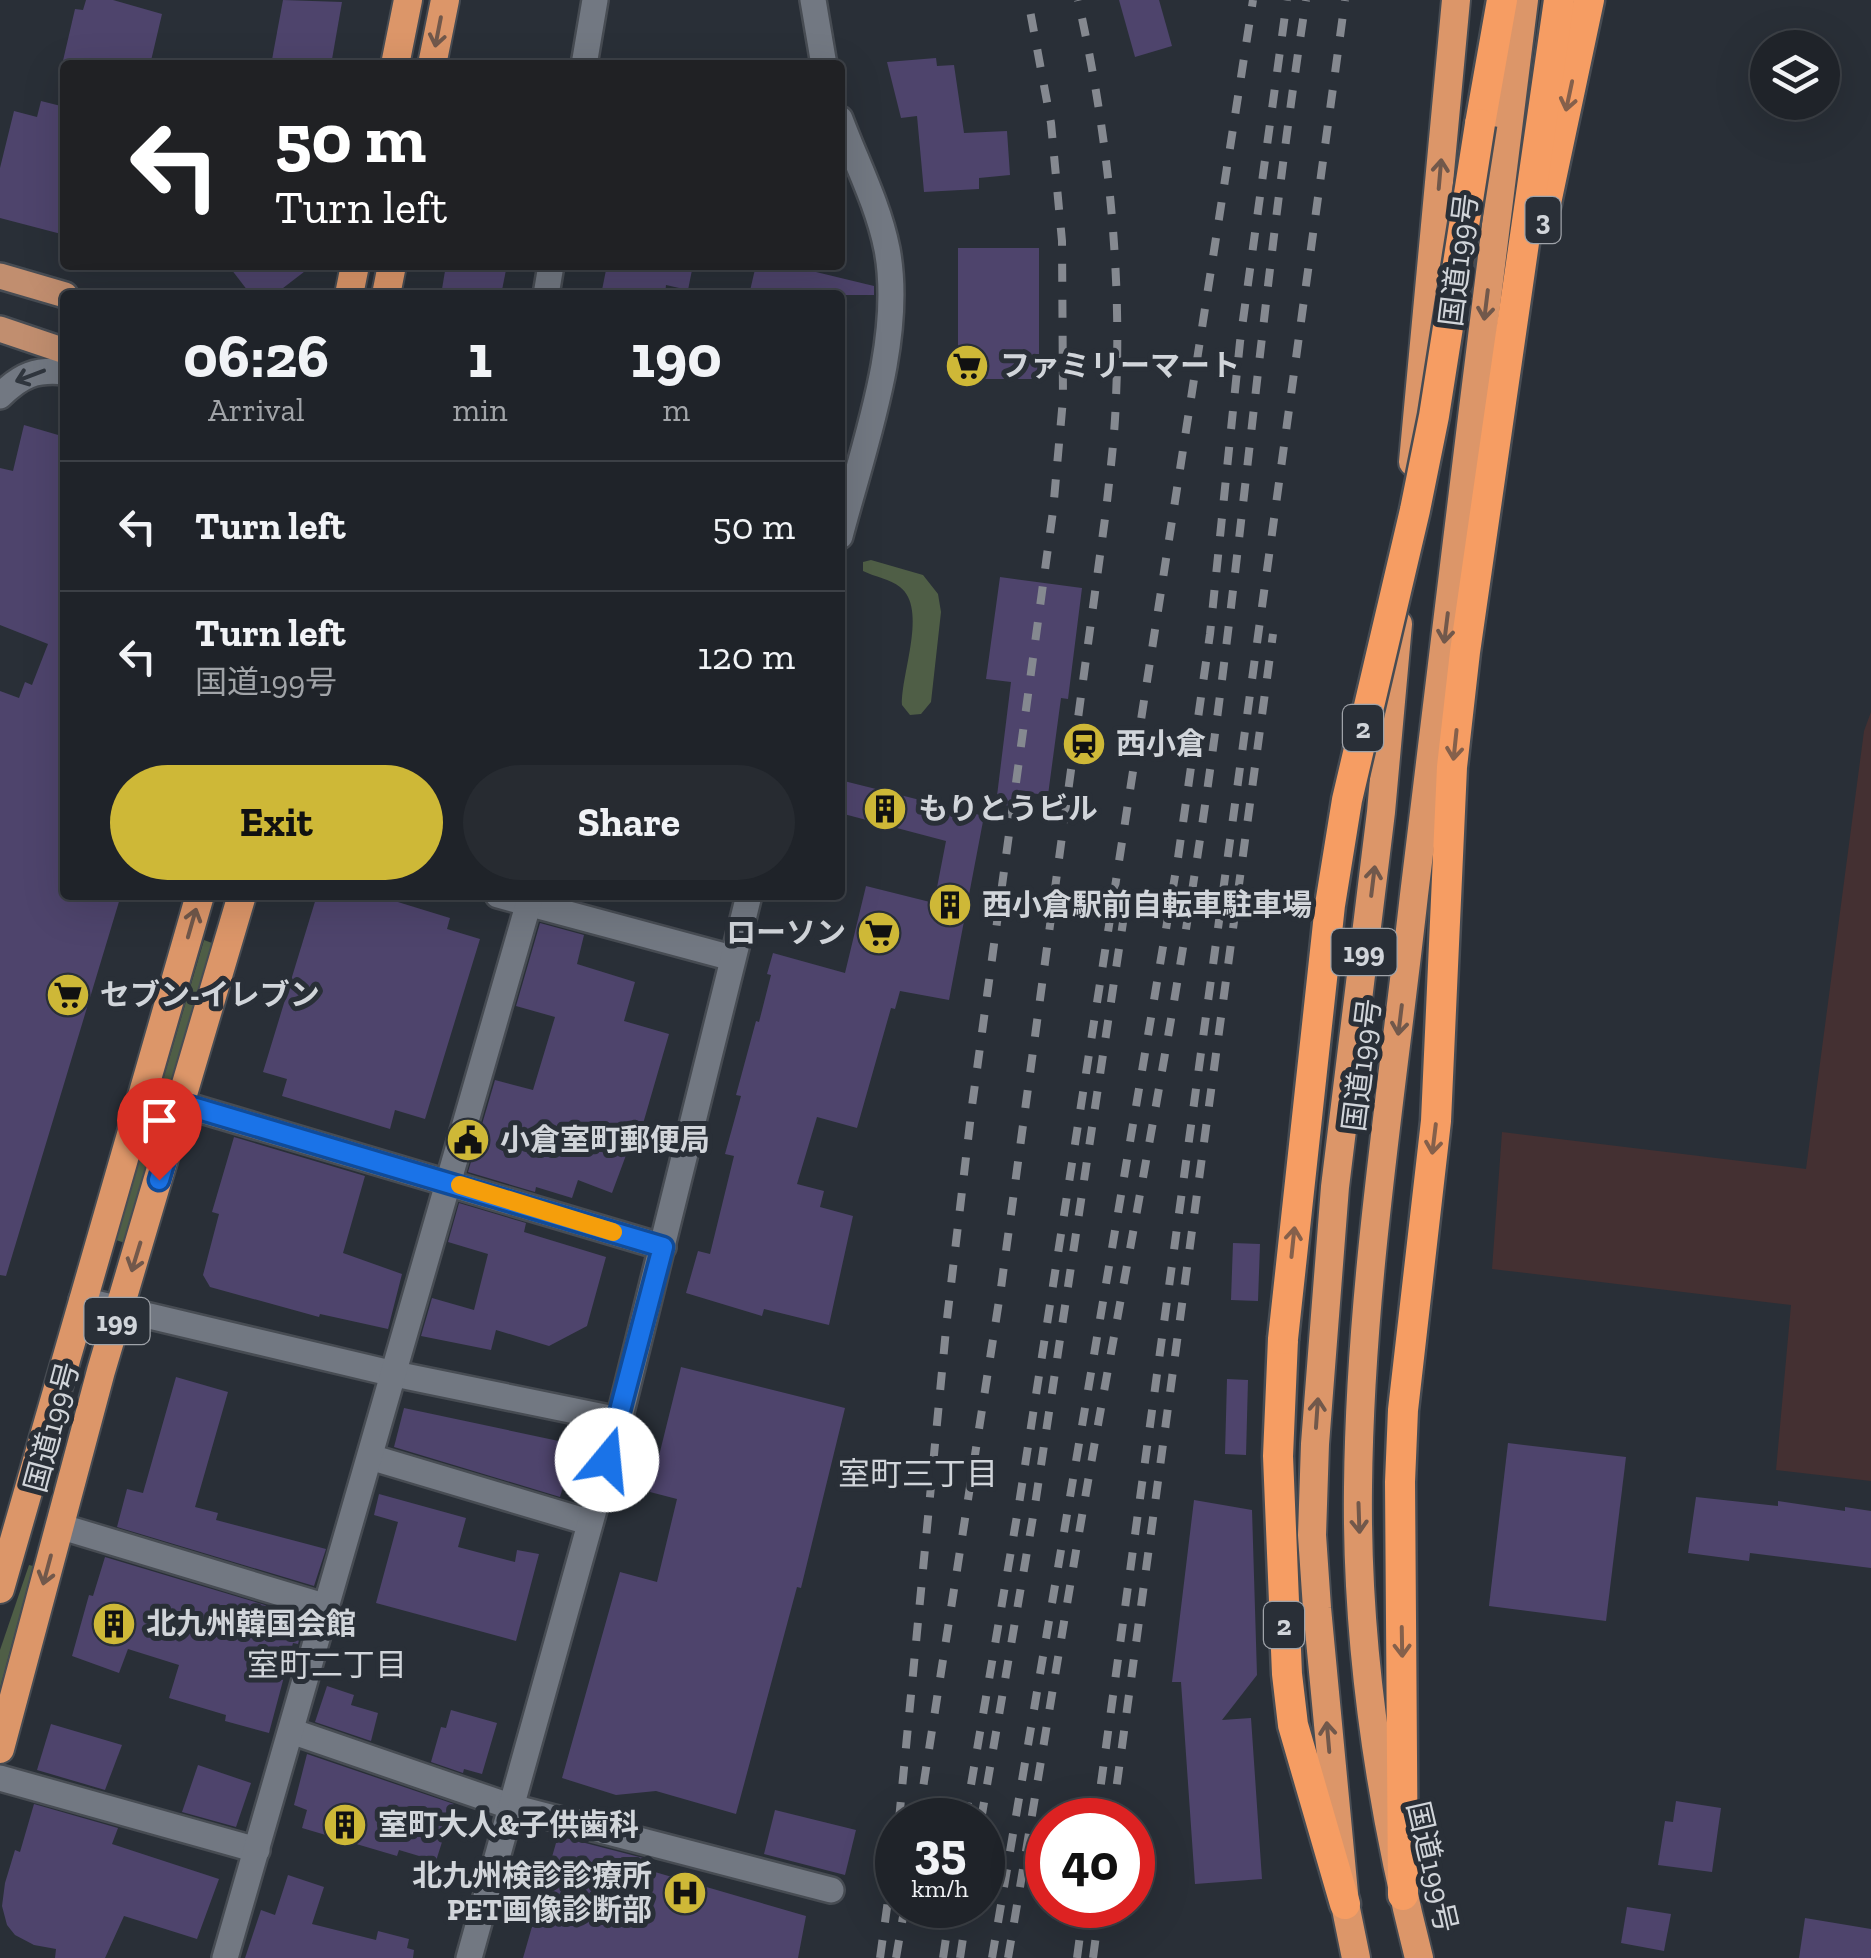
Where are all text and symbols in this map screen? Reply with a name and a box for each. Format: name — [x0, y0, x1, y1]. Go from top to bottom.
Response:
one-way arrow — [428, 16, 447, 48]
map controls — [1750, 30, 1840, 120]
button: layers — [1750, 30, 1840, 120]
one-way arrow — [1559, 79, 1577, 111]
text: 50 m — [275, 96, 426, 180]
icon: left — [110, 100, 240, 230]
one-way arrow — [1430, 158, 1449, 190]
text: Turn left — [275, 181, 447, 235]
street label: 国道199号 — [1433, 192, 1485, 328]
road number: 3 — [1526, 197, 1560, 243]
one-way arrow — [1476, 288, 1495, 321]
text: 06:26 — [183, 320, 329, 392]
text: 1 — [468, 320, 492, 392]
text: 190 — [631, 320, 722, 392]
supermarket icon: ファミリーマート — [944, 343, 990, 389]
place label: ファミリーマート — [1000, 348, 1240, 384]
one-way arrow — [15, 369, 46, 387]
text: Arrival — [208, 391, 305, 429]
text: min — [453, 391, 508, 429]
text: m — [662, 391, 690, 429]
icon: left — [110, 499, 165, 554]
text: Turn left — [195, 503, 346, 549]
text: 50 m — [712, 503, 795, 549]
text: Turn left — [195, 610, 346, 656]
one-way arrow — [1436, 611, 1455, 643]
icon: left — [110, 629, 165, 684]
text: 120 m — [697, 633, 795, 679]
text: 国道199号 — [195, 663, 337, 701]
road number: 2 — [1343, 705, 1383, 751]
station icon: 西小倉 — [1061, 721, 1107, 767]
place label: 西小倉 — [1116, 726, 1206, 762]
one-way arrow — [1445, 729, 1464, 761]
button: Exit — [110, 765, 443, 880]
button: Share — [463, 765, 795, 880]
building icon: もりとうビル — [862, 786, 908, 832]
place label: もりとうビル — [918, 791, 1098, 827]
one-way arrow — [1364, 865, 1383, 897]
building icon: 西小倉駅前自転車駐車場 — [927, 882, 973, 928]
place label: 西小倉駅前自転車駐車場 — [982, 887, 1312, 923]
one-way arrow — [184, 908, 202, 940]
supermarket icon: ローソン — [856, 910, 902, 956]
place label: ローソン — [726, 915, 846, 951]
road number: 199 — [1332, 929, 1396, 975]
supermarket icon: セブン-イレブン — [45, 972, 91, 1018]
place label: セブン-イレブン — [100, 977, 320, 1013]
street label: 国道199号 — [1336, 997, 1388, 1133]
one-way arrow — [1390, 1003, 1409, 1036]
pin — [117, 1078, 202, 1181]
icon: arrive — [132, 1093, 187, 1148]
public building icon: 小倉室町郵便局 — [445, 1117, 491, 1163]
place label: 小倉室町郵便局 — [500, 1122, 710, 1158]
one-way arrow — [1424, 1123, 1443, 1155]
one-way arrow — [1284, 1227, 1303, 1259]
one-way arrow — [126, 1241, 144, 1273]
road number: 199 — [84, 1298, 150, 1344]
street label: 国道199号 — [17, 1358, 87, 1496]
one-way arrow — [1308, 1397, 1327, 1429]
position arrow — [555, 1408, 659, 1512]
district label: 室町三丁目 — [838, 1455, 998, 1493]
one-way arrow — [1349, 1501, 1368, 1533]
one-way arrow — [37, 1554, 56, 1585]
building icon: 北九州韓国会館 — [91, 1601, 137, 1647]
road number: 2 — [1264, 1602, 1304, 1648]
place label: 北九州韓国会館 — [146, 1606, 356, 1642]
one-way arrow — [1392, 1626, 1412, 1658]
district label: 室町二丁目 — [247, 1646, 407, 1684]
one-way arrow — [1318, 1721, 1337, 1753]
speed limit sign: 40 — [1025, 1798, 1155, 1928]
street label: 国道199号 — [1399, 1798, 1465, 1936]
building icon: 室町大人&子供歯科 — [322, 1802, 368, 1848]
place label: 室町大人&子供歯科 — [378, 1807, 639, 1843]
text: 35 — [914, 1821, 966, 1881]
place label: 北九州検診診療所 PET画像診断部 — [412, 1858, 652, 1928]
hospital icon: 北九州検診診療所 PET画像診断部 — [662, 1870, 708, 1916]
text: km/h — [911, 1873, 969, 1903]

